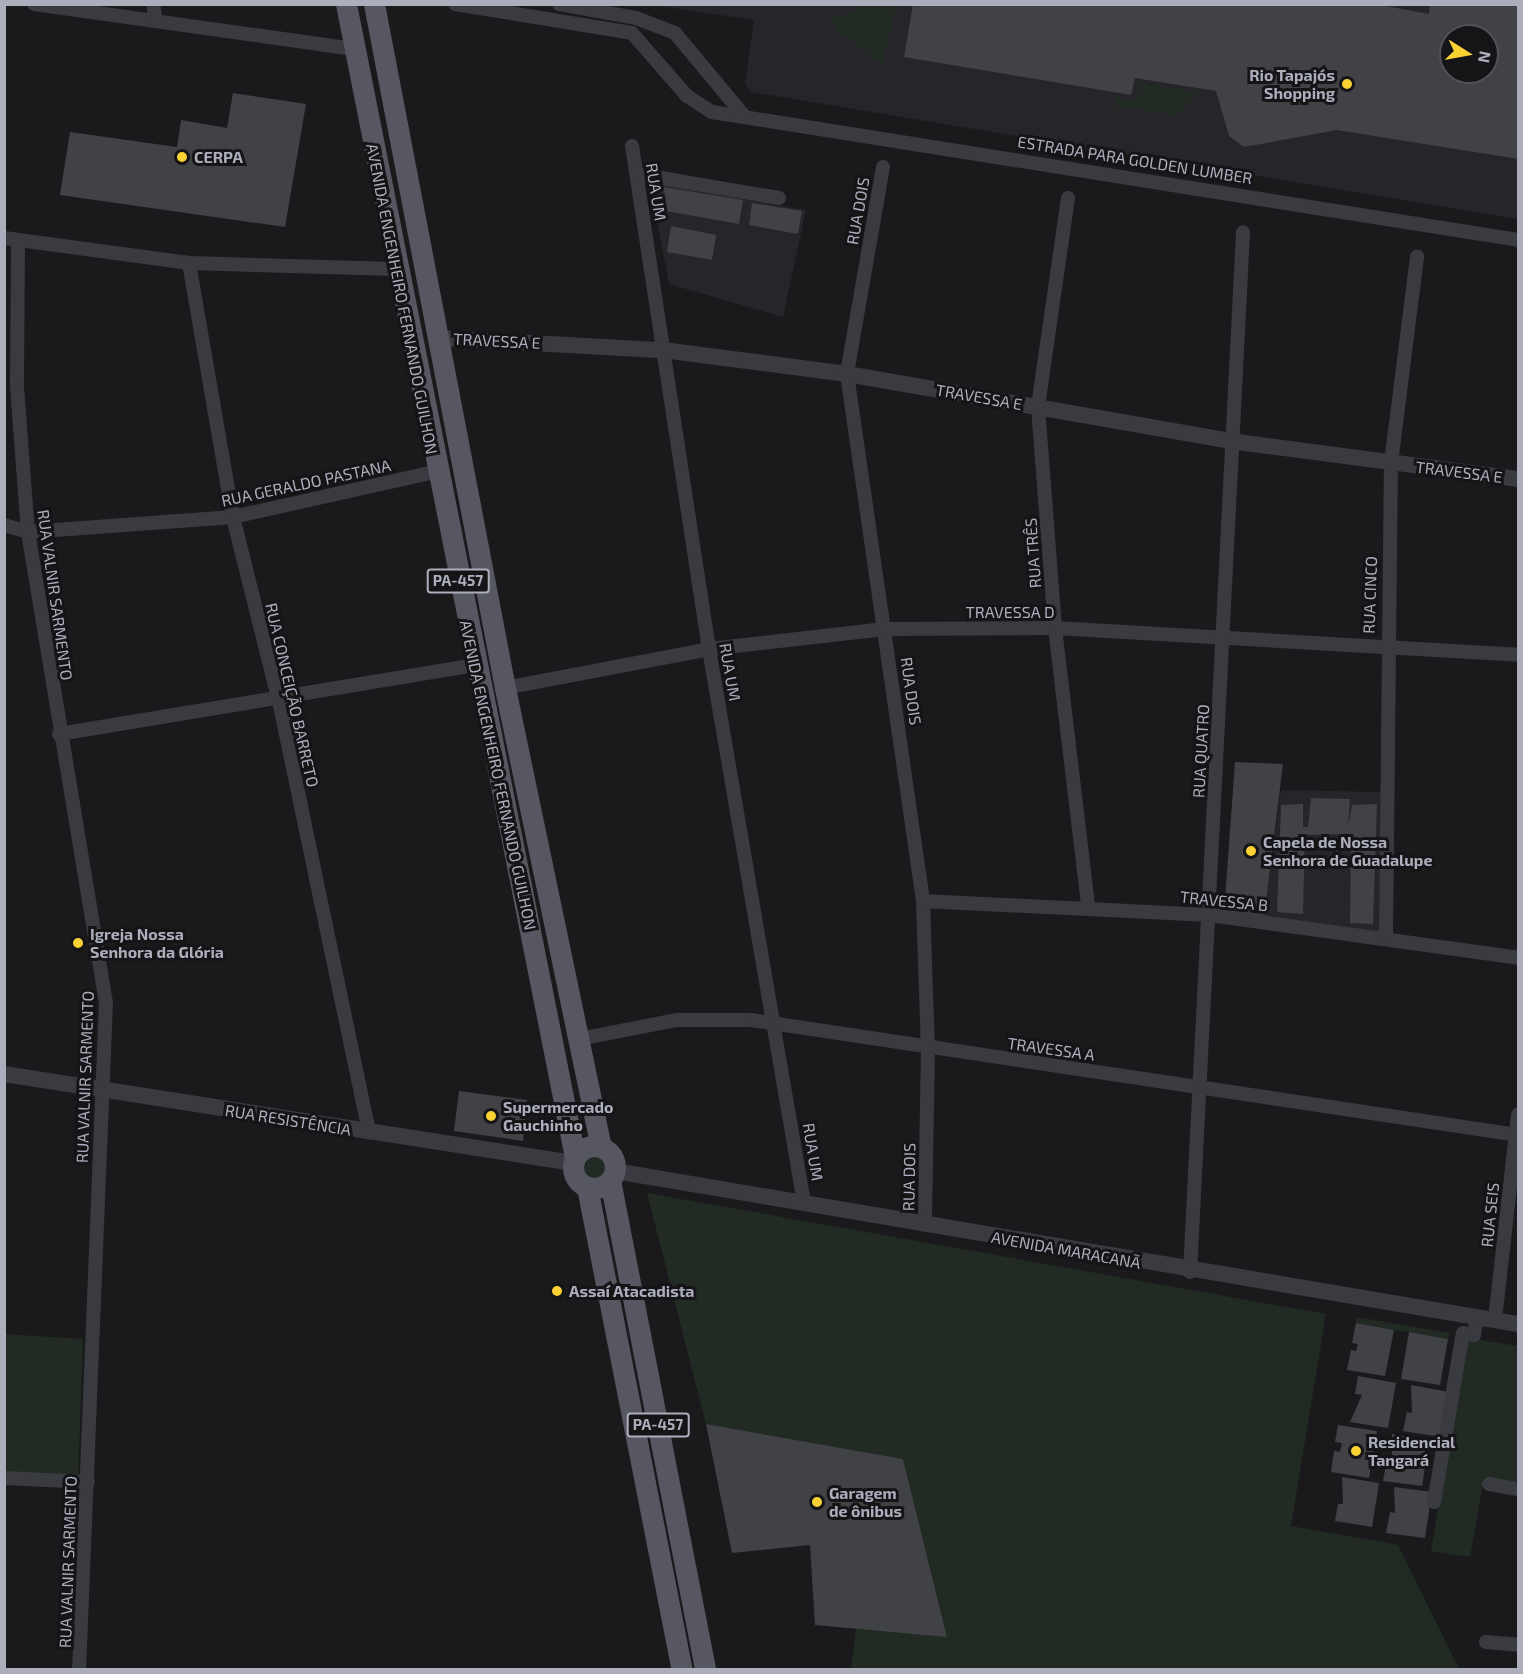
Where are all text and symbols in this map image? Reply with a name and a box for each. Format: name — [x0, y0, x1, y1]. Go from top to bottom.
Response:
north arrow — [1439, 24, 1499, 84]
text: N — [1475, 50, 1496, 65]
place label: Rio Tapajós Shopping — [1249, 65, 1335, 103]
marker: Rio Tapajós Shopping — [1340, 77, 1354, 91]
street label: ESTRADA PARA GOLDEN LUMBER — [1016, 132, 1254, 188]
street label: AVENIDA ENGENHEIRO FERNANDO GUILHON — [362, 142, 442, 456]
place label: CERPA — [194, 147, 243, 167]
marker: CERPA — [175, 150, 189, 164]
street label: RUA UM — [642, 162, 670, 222]
street label: RUA DOIS — [843, 176, 873, 246]
street label: TRAVESSA E — [453, 329, 541, 353]
street label: TRAVESSA E — [934, 380, 1024, 414]
street label: RUA GERALDO PASTANA — [219, 456, 393, 510]
street label: TRAVESSA E — [1414, 457, 1504, 487]
street label: RUA VALNIR SARMENTO — [33, 508, 77, 682]
street label: RUA TRÊS — [1021, 517, 1045, 589]
street label: RUA CINCO — [1359, 556, 1381, 634]
road number: PA-457 — [426, 569, 490, 593]
street label: RUA CONCEIÇÃO BARRETO — [261, 601, 323, 789]
street label: TRAVESSA D — [965, 602, 1055, 622]
street label: AVENIDA ENGENHEIRO FERNANDO GUILHON — [456, 618, 540, 932]
street label: RUA UM — [715, 641, 745, 703]
street label: RUA DOIS — [897, 656, 925, 726]
street label: RUA QUATRO — [1189, 703, 1213, 799]
place label: Capela de Nossa Senhora de Guadalupe — [1263, 832, 1432, 870]
marker: Capela de Nossa Senhora de Guadalupe — [1244, 844, 1258, 858]
street label: TRAVESSA B — [1179, 887, 1269, 915]
place label: Igreja Nossa Senhora da Glória — [90, 924, 224, 962]
marker: Igreja Nossa Senhora da Glória — [71, 936, 85, 950]
street label: RUA VALNIR SARMENTO — [72, 990, 98, 1164]
street label: TRAVESSA A — [1006, 1033, 1096, 1065]
place label: Supermercado Gauchinho — [503, 1097, 613, 1135]
street label: RUA RESISTÊNCIA — [223, 1101, 353, 1139]
marker: Supermercado Gauchinho — [484, 1109, 498, 1123]
street label: RUA UM — [799, 1122, 827, 1182]
street label: RUA DOIS — [899, 1143, 919, 1211]
street label: RUA SEIS — [1477, 1182, 1503, 1248]
street label: AVENIDA MARACANÃ — [990, 1227, 1142, 1273]
place label: Assaí Atacadista — [569, 1281, 695, 1301]
marker: Assaí Atacadista — [550, 1284, 564, 1298]
road number: PA-457 — [626, 1413, 690, 1437]
place label: Residencial Tangará — [1368, 1432, 1455, 1470]
marker: Residencial Tangará — [1349, 1444, 1363, 1458]
street label: RUA VALNIR SARMENTO — [55, 1475, 81, 1649]
place label: Garagem de ônibus — [829, 1483, 902, 1521]
marker: Garagem de ônibus — [810, 1495, 824, 1509]

